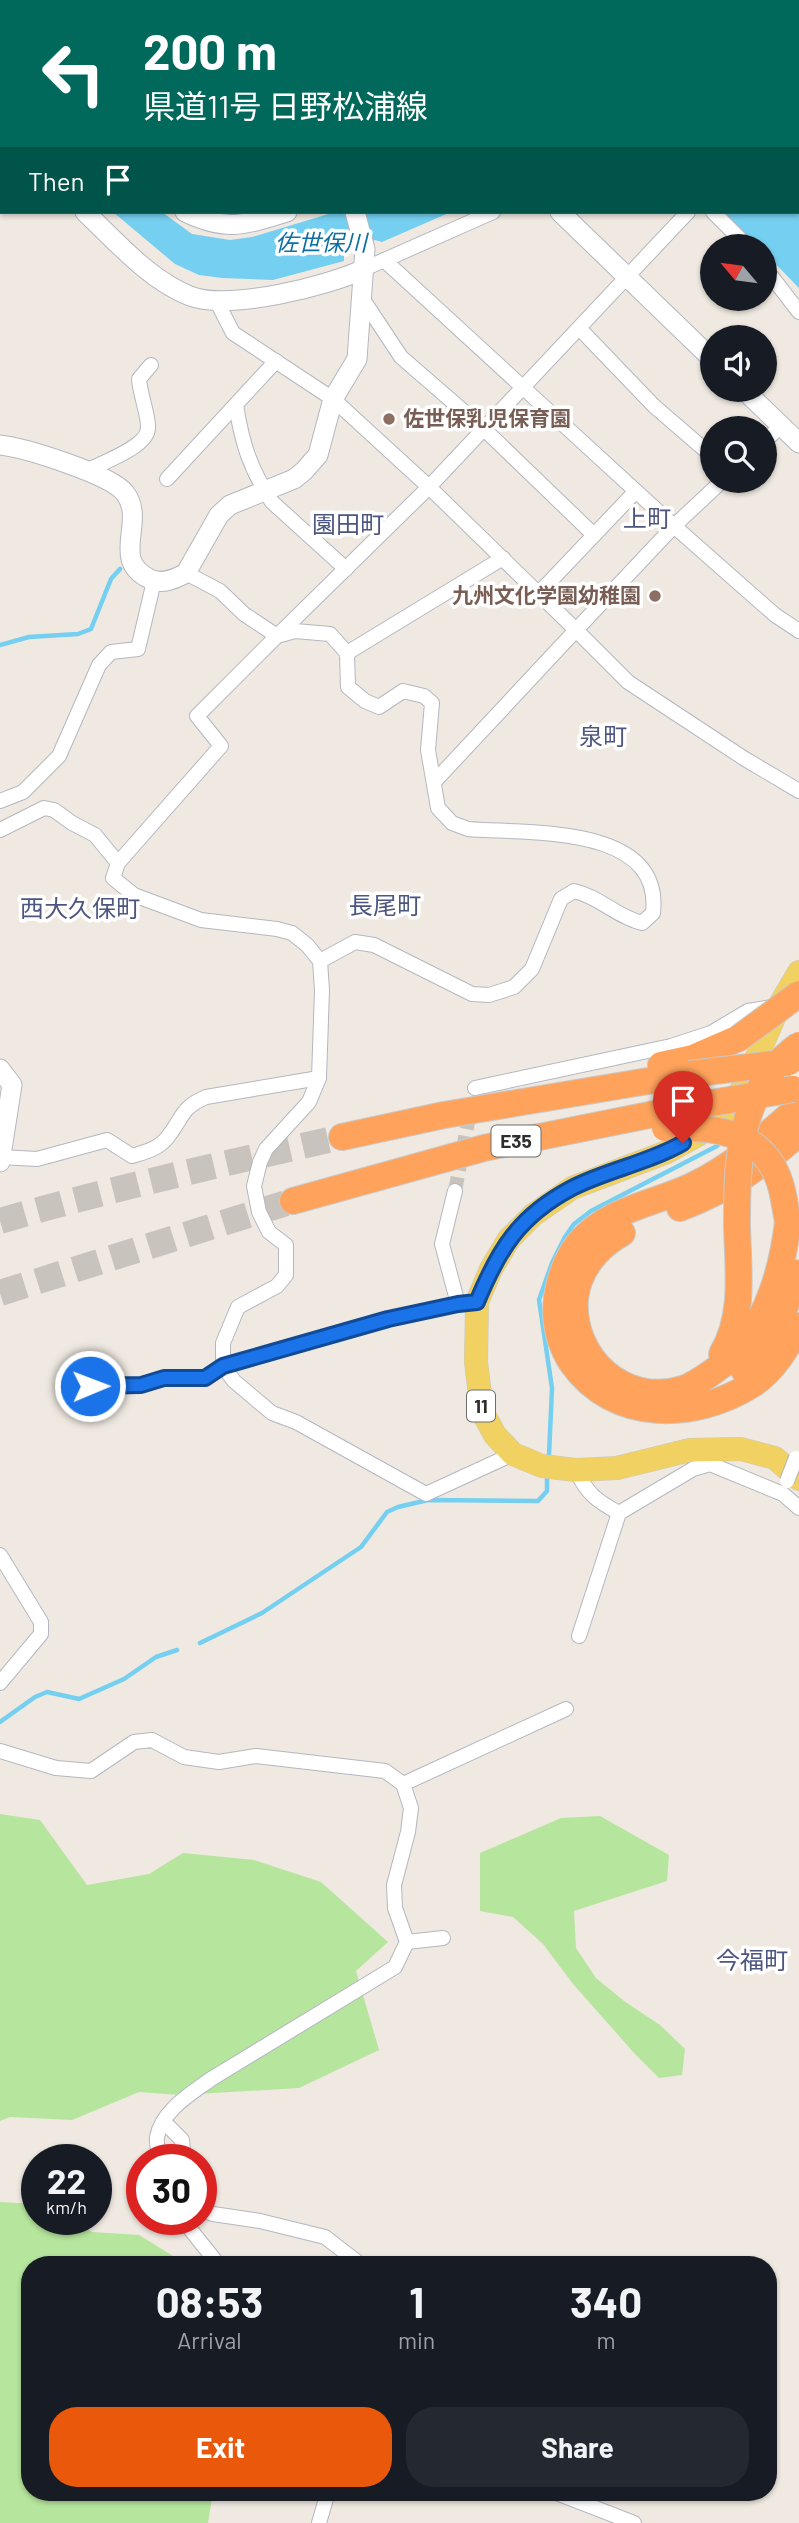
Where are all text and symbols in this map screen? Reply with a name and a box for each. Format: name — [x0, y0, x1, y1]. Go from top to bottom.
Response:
text: 200 m — [143, 21, 277, 80]
icon: left — [28, 28, 119, 119]
text: 県道11号 日野松浦線 — [143, 86, 428, 124]
icon: arrive — [99, 161, 137, 199]
text: Then — [28, 165, 85, 196]
water label: 佐世保川 — [275, 228, 370, 256]
north arrow — [700, 234, 777, 312]
map controls — [700, 234, 777, 493]
button: sound — [700, 325, 777, 402]
place label: 佐世保乳児保育園 — [403, 405, 571, 430]
marker: 佐世保乳児保育園 — [381, 411, 397, 427]
button: search — [700, 416, 777, 493]
district label: 上町 — [623, 503, 671, 532]
district label: 園田町 — [312, 509, 384, 538]
place label: 九州文化学園幼稚園 — [452, 582, 641, 607]
marker: 九州文化学園幼稚園 — [647, 588, 663, 604]
district label: 泉町 — [579, 721, 627, 750]
district label: 長尾町 — [349, 890, 421, 919]
district label: 西大久保町 — [20, 893, 140, 922]
pin — [653, 1071, 713, 1143]
icon: arrive — [664, 1082, 702, 1120]
road number: E35 — [491, 1126, 540, 1156]
position arrow — [53, 1349, 127, 1423]
road number: 11 — [467, 1390, 495, 1422]
district label: 今福町 — [716, 1945, 788, 1974]
speed limit sign: 30 — [126, 2144, 217, 2235]
text: 22 — [47, 2159, 86, 2201]
text: km/h — [46, 2196, 87, 2218]
text: 08:53 — [156, 2276, 263, 2326]
text: 1 — [409, 2276, 424, 2326]
text: 340 — [570, 2276, 642, 2326]
text: Arrival — [177, 2326, 242, 2354]
text: min — [398, 2326, 435, 2354]
text: m — [597, 2326, 616, 2354]
button: Exit — [49, 2407, 392, 2487]
button: Share — [406, 2407, 749, 2487]

